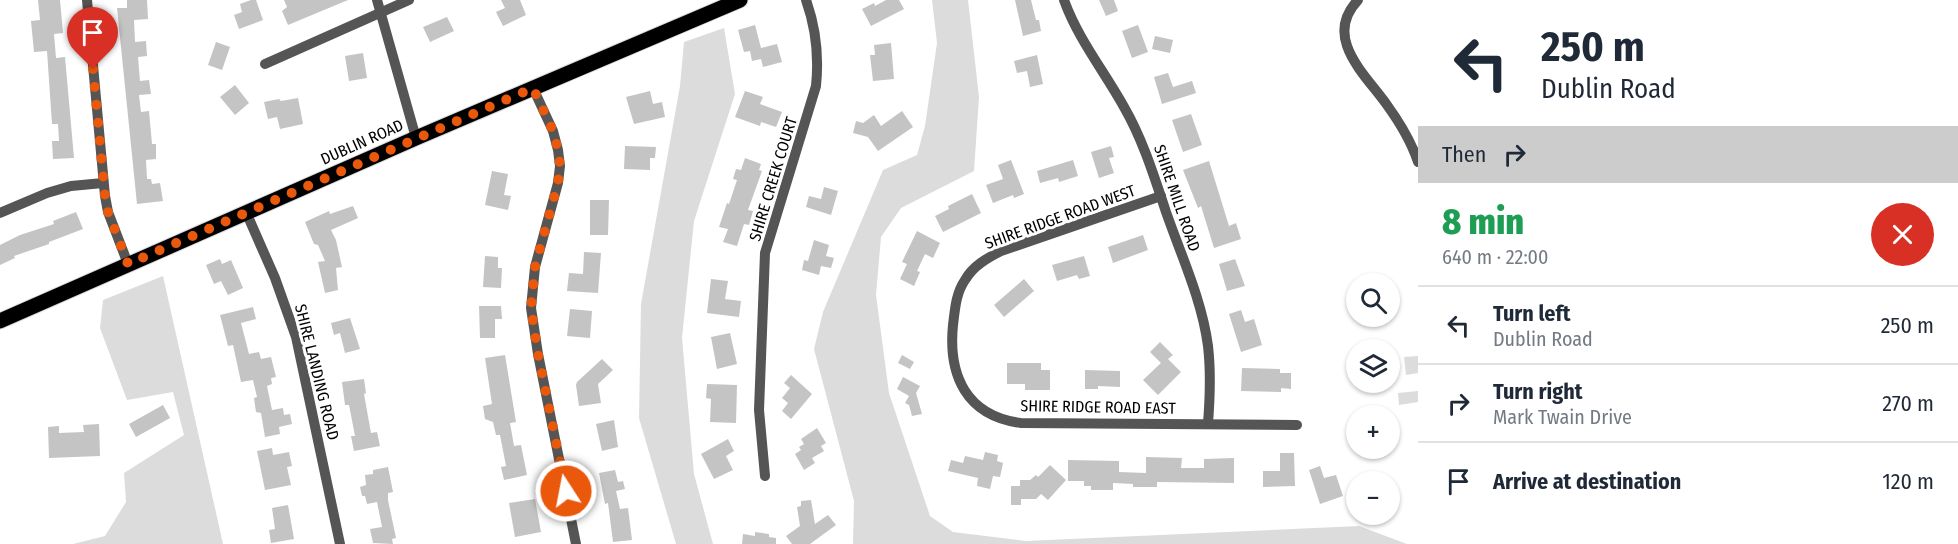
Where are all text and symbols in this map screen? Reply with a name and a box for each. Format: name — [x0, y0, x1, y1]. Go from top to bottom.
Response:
pin — [67, 7, 118, 69]
icon: arrive — [76, 16, 109, 49]
text: 250 m — [1541, 22, 1645, 72]
icon: left — [1442, 24, 1520, 102]
text: Dublin Road — [1541, 73, 1676, 105]
street label: SHIRE CREEK COURT — [745, 114, 801, 243]
street label: DUBLIN ROAD — [318, 115, 406, 169]
icon: right — [1498, 138, 1531, 171]
text: Then — [1442, 141, 1486, 168]
street label: SHIRE MILL ROAD — [1150, 142, 1204, 254]
street label: SHIRE RIDGE ROAD WEST — [982, 181, 1138, 253]
text: 8 min — [1442, 200, 1524, 244]
button: close — [1871, 203, 1934, 266]
text: 640 m · 22:00 — [1442, 245, 1548, 269]
map controls — [1346, 273, 1400, 525]
button: search — [1346, 273, 1400, 327]
text: Turn left — [1493, 300, 1571, 327]
street label: SHIRE LANDING ROAD — [291, 302, 343, 442]
icon: left — [1442, 309, 1475, 342]
text: 250 m — [1881, 312, 1934, 339]
text: Dublin Road — [1493, 327, 1593, 351]
button: layers — [1346, 339, 1400, 393]
text: Turn right — [1493, 378, 1582, 405]
icon: right — [1442, 387, 1475, 420]
text: 270 m — [1882, 390, 1934, 417]
street label: SHIRE RIDGE ROAD EAST — [1020, 396, 1176, 418]
button: + — [1346, 405, 1400, 459]
text: Mark Twain Drive — [1493, 405, 1632, 429]
position arrow — [534, 459, 598, 523]
icon: arrive — [1442, 465, 1475, 498]
text: Arrive at destination — [1493, 468, 1681, 495]
text: 120 m — [1882, 468, 1934, 495]
button: − — [1346, 471, 1400, 525]

